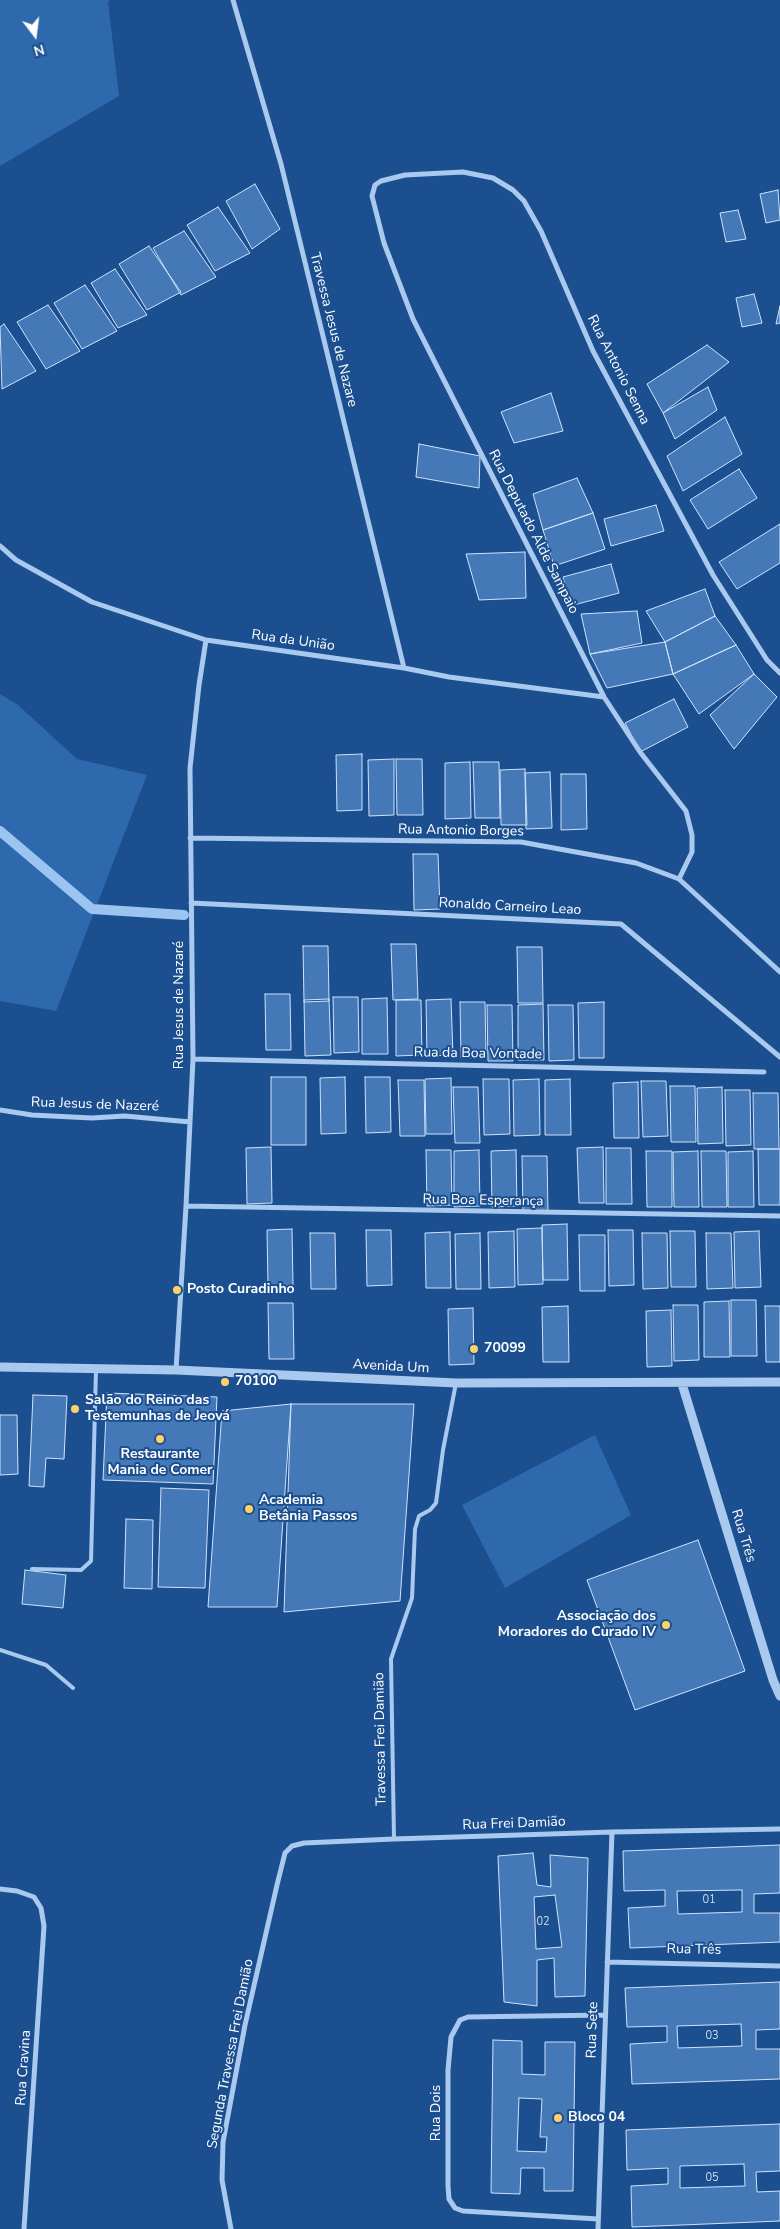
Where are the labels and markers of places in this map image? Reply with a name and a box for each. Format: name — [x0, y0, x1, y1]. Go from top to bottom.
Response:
place label: Posto Curadinho — [187, 1282, 295, 1298]
marker: Posto Curadinho — [171, 1284, 183, 1296]
place label: 70099 — [484, 1341, 526, 1357]
marker: 70099 — [468, 1343, 480, 1355]
place label: 70100 — [235, 1374, 277, 1390]
marker: 70100 — [219, 1376, 231, 1388]
place label: Salão do Reino das Testemunhas de Jeová — [85, 1393, 230, 1425]
marker: Salão do Reino das Testemunhas de Jeová — [69, 1403, 81, 1415]
marker: Restaurante Mania de Comer — [154, 1433, 166, 1445]
place label: Restaurante Mania de Comer — [107, 1447, 213, 1480]
place label: Academia Betânia Passos — [259, 1493, 357, 1525]
marker: Academia Betânia Passos — [243, 1503, 255, 1515]
place label: Associação dos Moradores do Curado IV — [498, 1609, 656, 1641]
marker: Associação dos Moradores do Curado IV — [660, 1619, 672, 1631]
place label: Bloco 04 — [568, 2110, 625, 2126]
marker: Bloco 04 — [552, 2112, 564, 2124]

